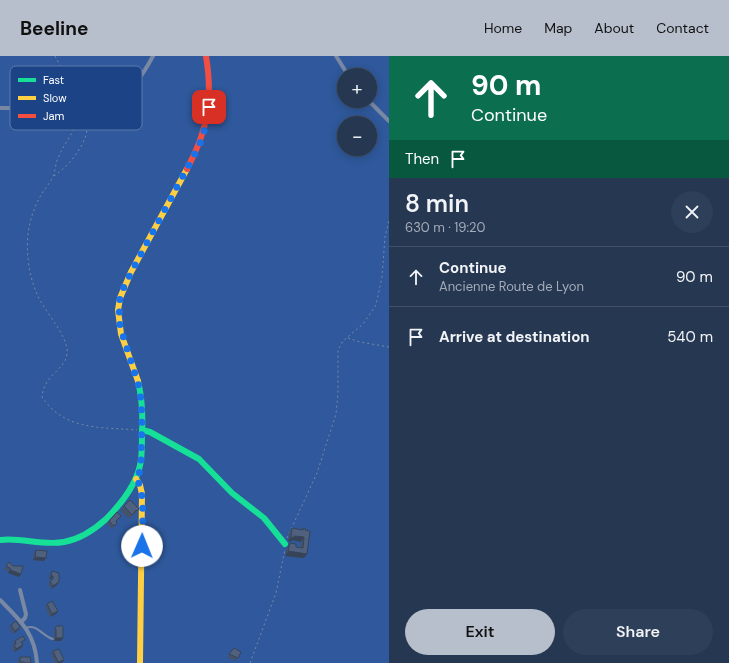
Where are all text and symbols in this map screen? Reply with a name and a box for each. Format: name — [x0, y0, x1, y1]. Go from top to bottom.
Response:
text: Beeline — [20, 16, 88, 41]
text: Home — [484, 19, 522, 37]
text: Map — [544, 19, 572, 37]
text: About — [594, 19, 634, 37]
text: Contact — [656, 19, 709, 37]
legend — [10, 66, 142, 130]
text: 90 m — [471, 67, 541, 104]
map controls — [337, 68, 377, 156]
button: + — [337, 68, 377, 108]
icon: ahead — [405, 72, 457, 124]
text: Fast — [43, 73, 64, 87]
pin — [192, 90, 226, 124]
text: Slow — [43, 91, 67, 105]
icon: arrive — [198, 96, 220, 118]
text: Continue — [471, 103, 547, 127]
text: Jam — [43, 109, 64, 123]
button: − — [337, 116, 377, 156]
icon: arrive — [447, 148, 469, 170]
text: Then — [405, 149, 439, 169]
text: 8 min — [405, 188, 469, 219]
button: close — [671, 191, 713, 233]
text: 630 m · 19:20 — [405, 219, 485, 236]
text: Continue — [439, 258, 507, 278]
icon: ahead — [405, 266, 427, 288]
text: 90 m — [676, 267, 713, 287]
text: Ancienne Route de Lyon — [439, 278, 584, 295]
icon: arrive — [405, 326, 427, 348]
text: Arrive at destination — [439, 327, 590, 347]
text: 540 m — [667, 327, 713, 347]
position arrow — [121, 525, 163, 567]
button: Exit — [405, 609, 555, 655]
button: Share — [563, 609, 713, 655]

